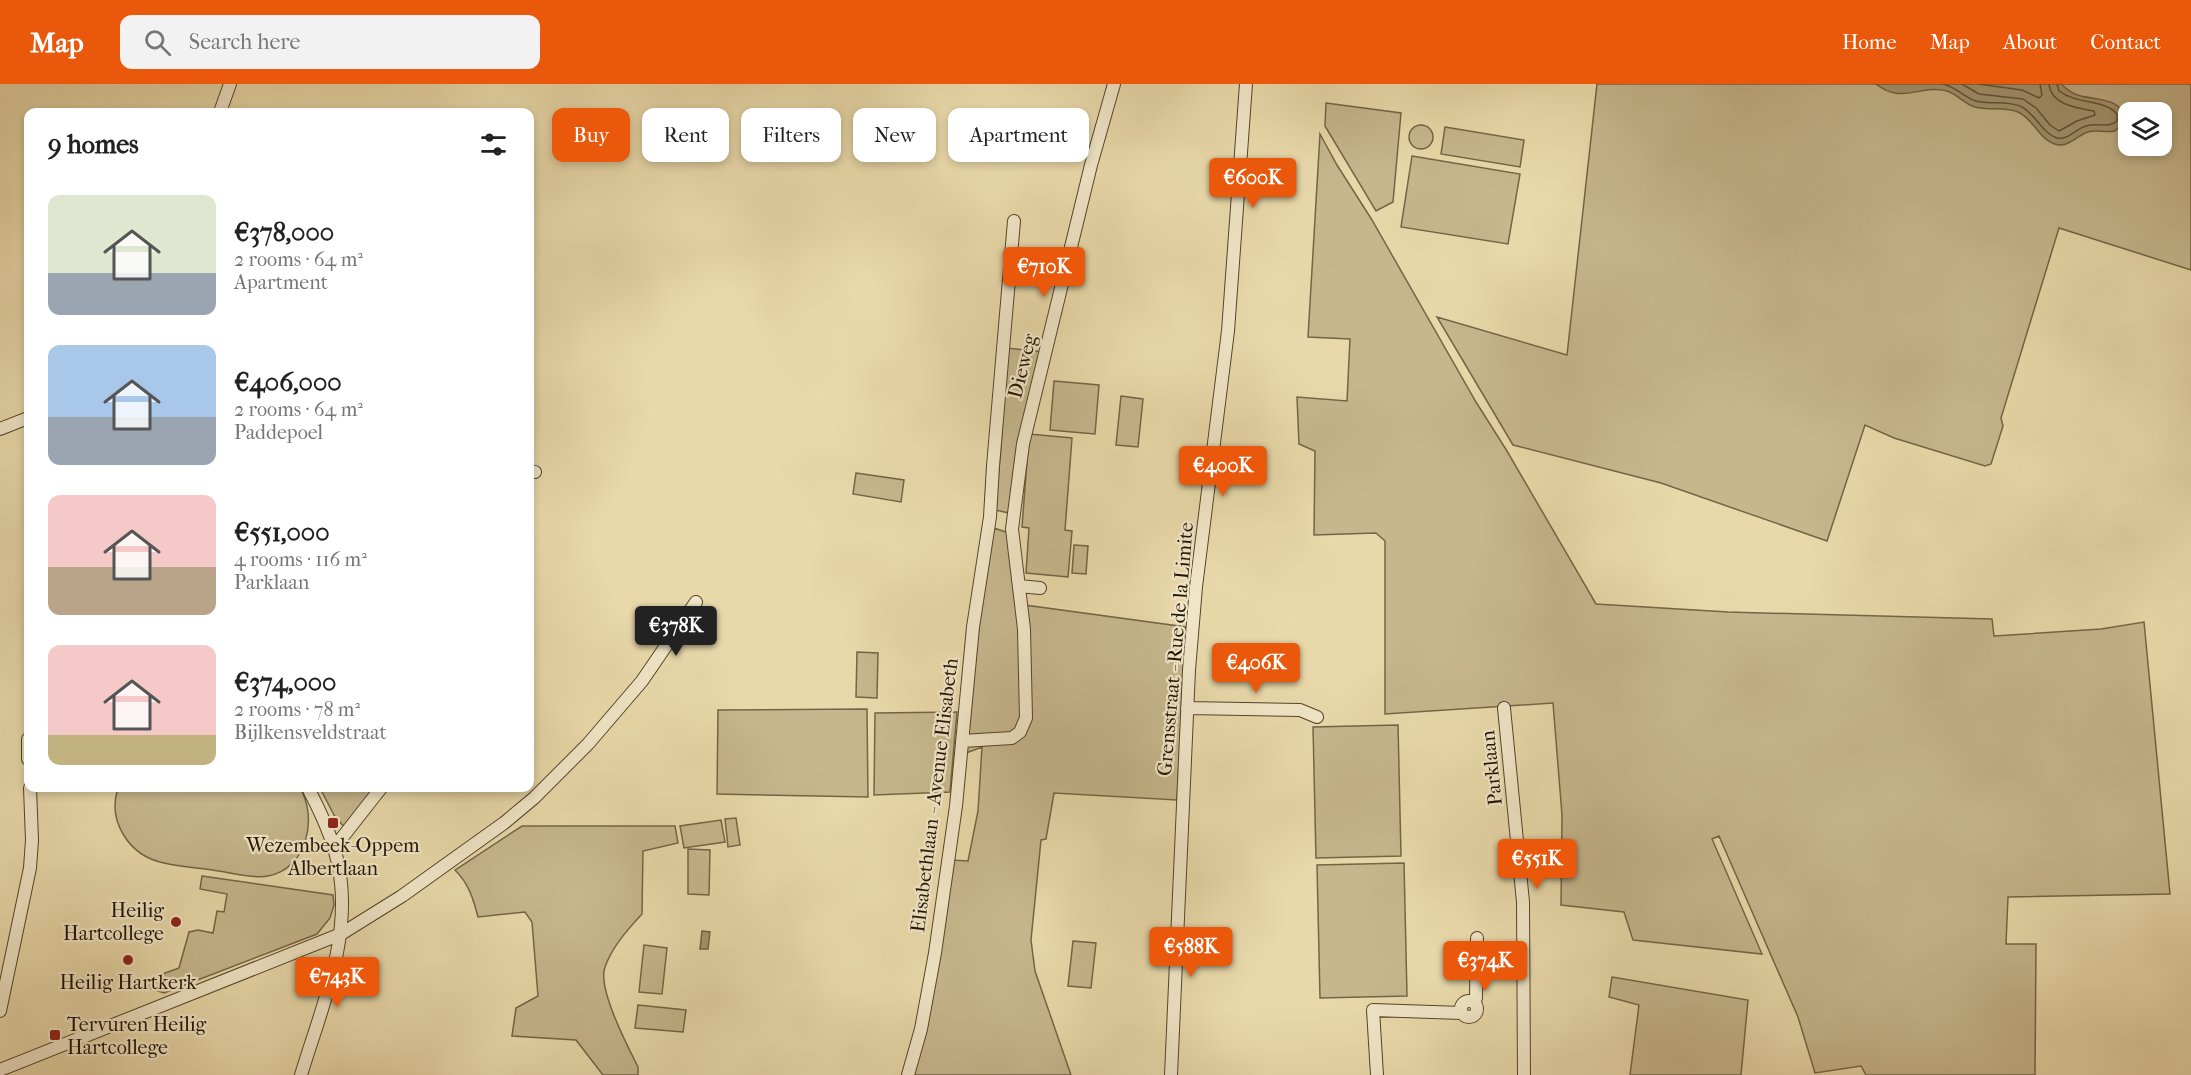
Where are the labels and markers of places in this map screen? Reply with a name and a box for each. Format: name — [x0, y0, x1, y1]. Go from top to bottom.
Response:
pin: €600K — [1211, 158, 1295, 209]
pin: €710K — [1002, 247, 1086, 298]
pin: €400K — [1181, 446, 1265, 497]
pin: €378K — [634, 606, 718, 657]
pin: €406K — [1214, 643, 1298, 694]
marker: Wezembeek-Oppem Albertlaan — [326, 816, 340, 830]
place label: Wezembeek-Oppem Albertlaan — [245, 834, 420, 880]
pin: €551K — [1495, 839, 1579, 890]
place label: Heilig Hartcollege — [63, 899, 164, 945]
marker: Heilig Hartcollege — [169, 915, 183, 929]
pin: €588K — [1149, 927, 1233, 978]
pin: €374K — [1443, 941, 1527, 992]
marker: Heilig Hartkerk — [121, 953, 135, 967]
pin: €743K — [295, 957, 379, 1008]
place label: Heilig Hartkerk — [59, 971, 197, 994]
place label: Tervuren Heilig Hartcollege — [67, 1013, 207, 1059]
marker: Tervuren Heilig Hartcollege — [48, 1028, 62, 1042]

